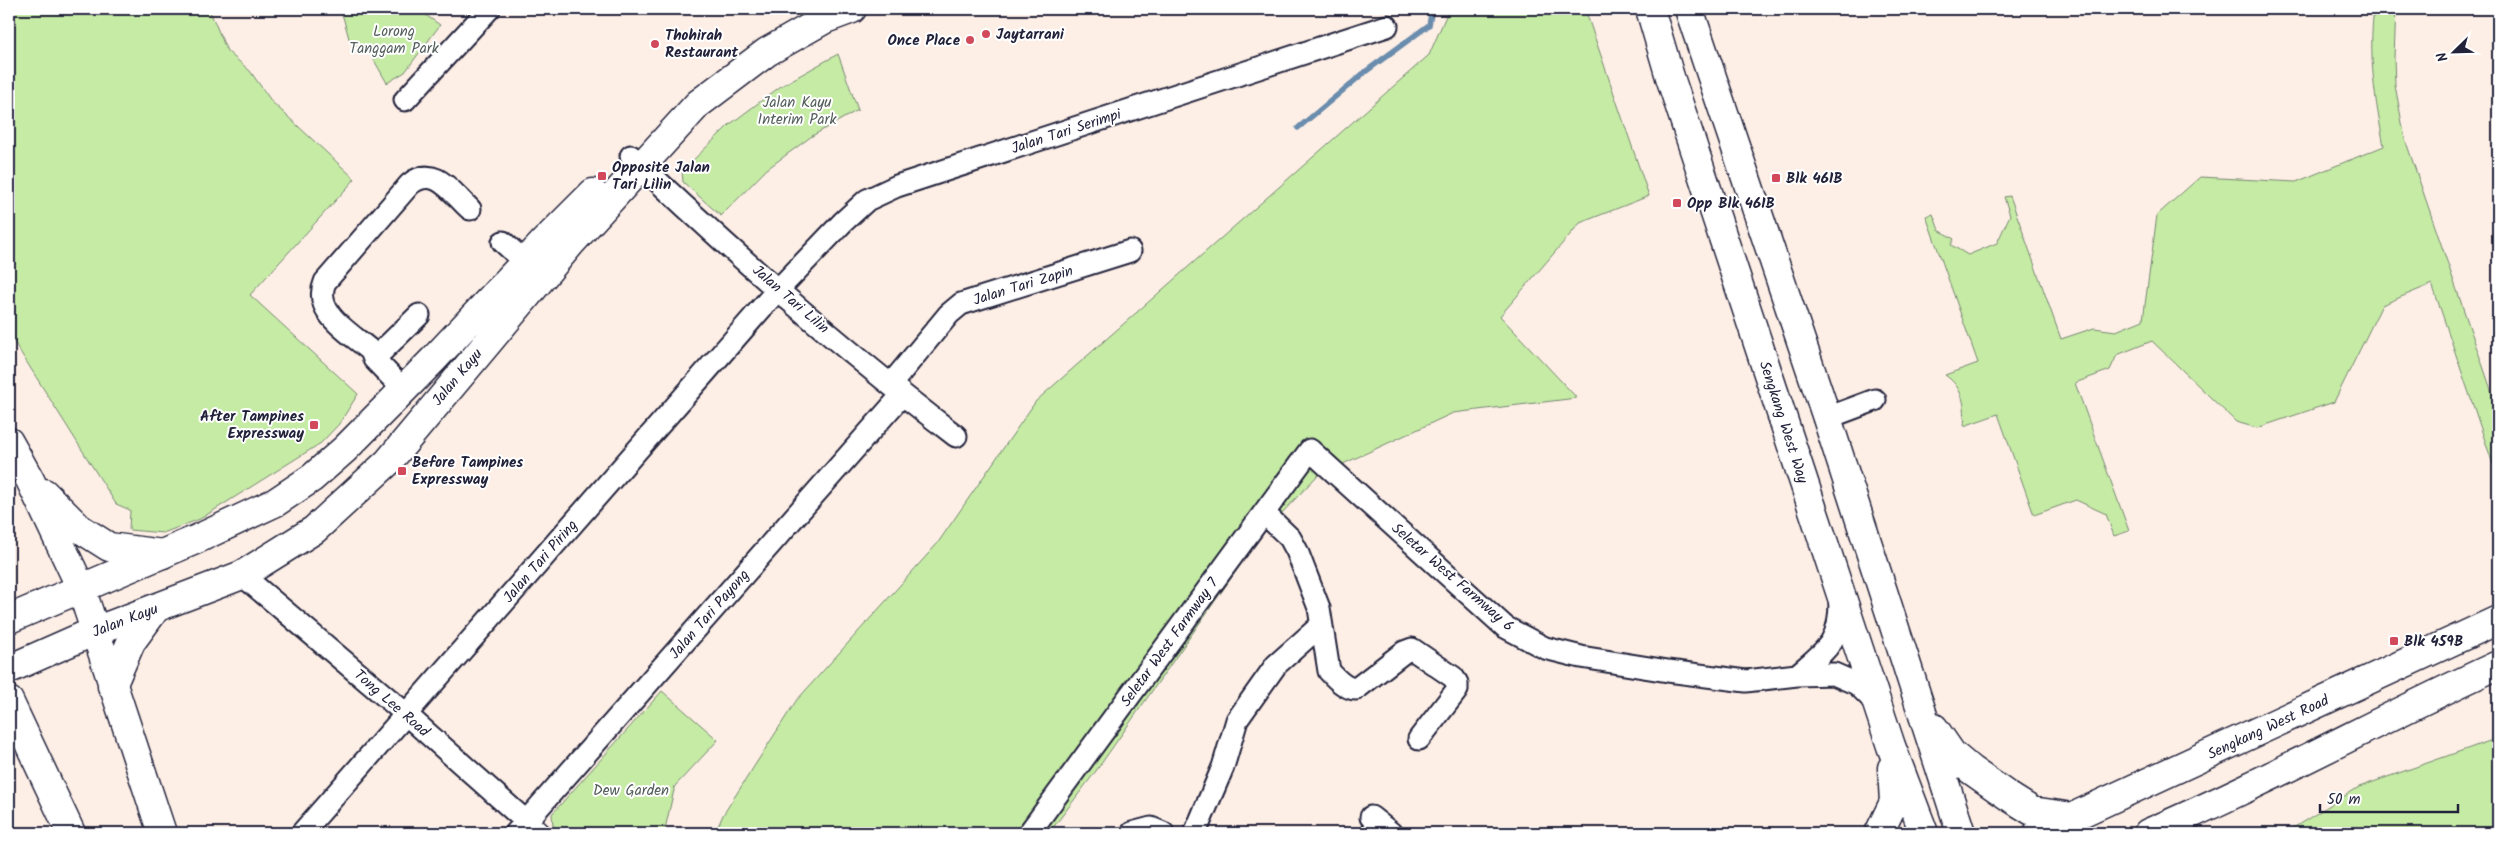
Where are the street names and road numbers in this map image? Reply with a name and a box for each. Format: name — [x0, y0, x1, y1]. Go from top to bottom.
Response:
street label: Jalan Tari Serimpi — [1008, 102, 1126, 161]
street label: Jalan Tari Lilin — [746, 259, 834, 340]
street label: Jalan Tari Zapin — [970, 259, 1076, 313]
street label: Jalan Kayu — [426, 344, 489, 412]
street label: Sengkang West Way — [1752, 358, 1814, 488]
street label: Jalan Tari Piring — [498, 515, 584, 609]
street label: Seletar West Farmway 6 — [1386, 518, 1519, 638]
street label: Jalan Tari Payong — [664, 564, 756, 665]
street label: Seletar West Farmway 7 — [1115, 572, 1226, 712]
street label: Jalan Kayu — [89, 597, 162, 644]
street label: Tong Lee Road — [348, 664, 435, 744]
street label: Sengkang West Road — [2204, 689, 2334, 767]

